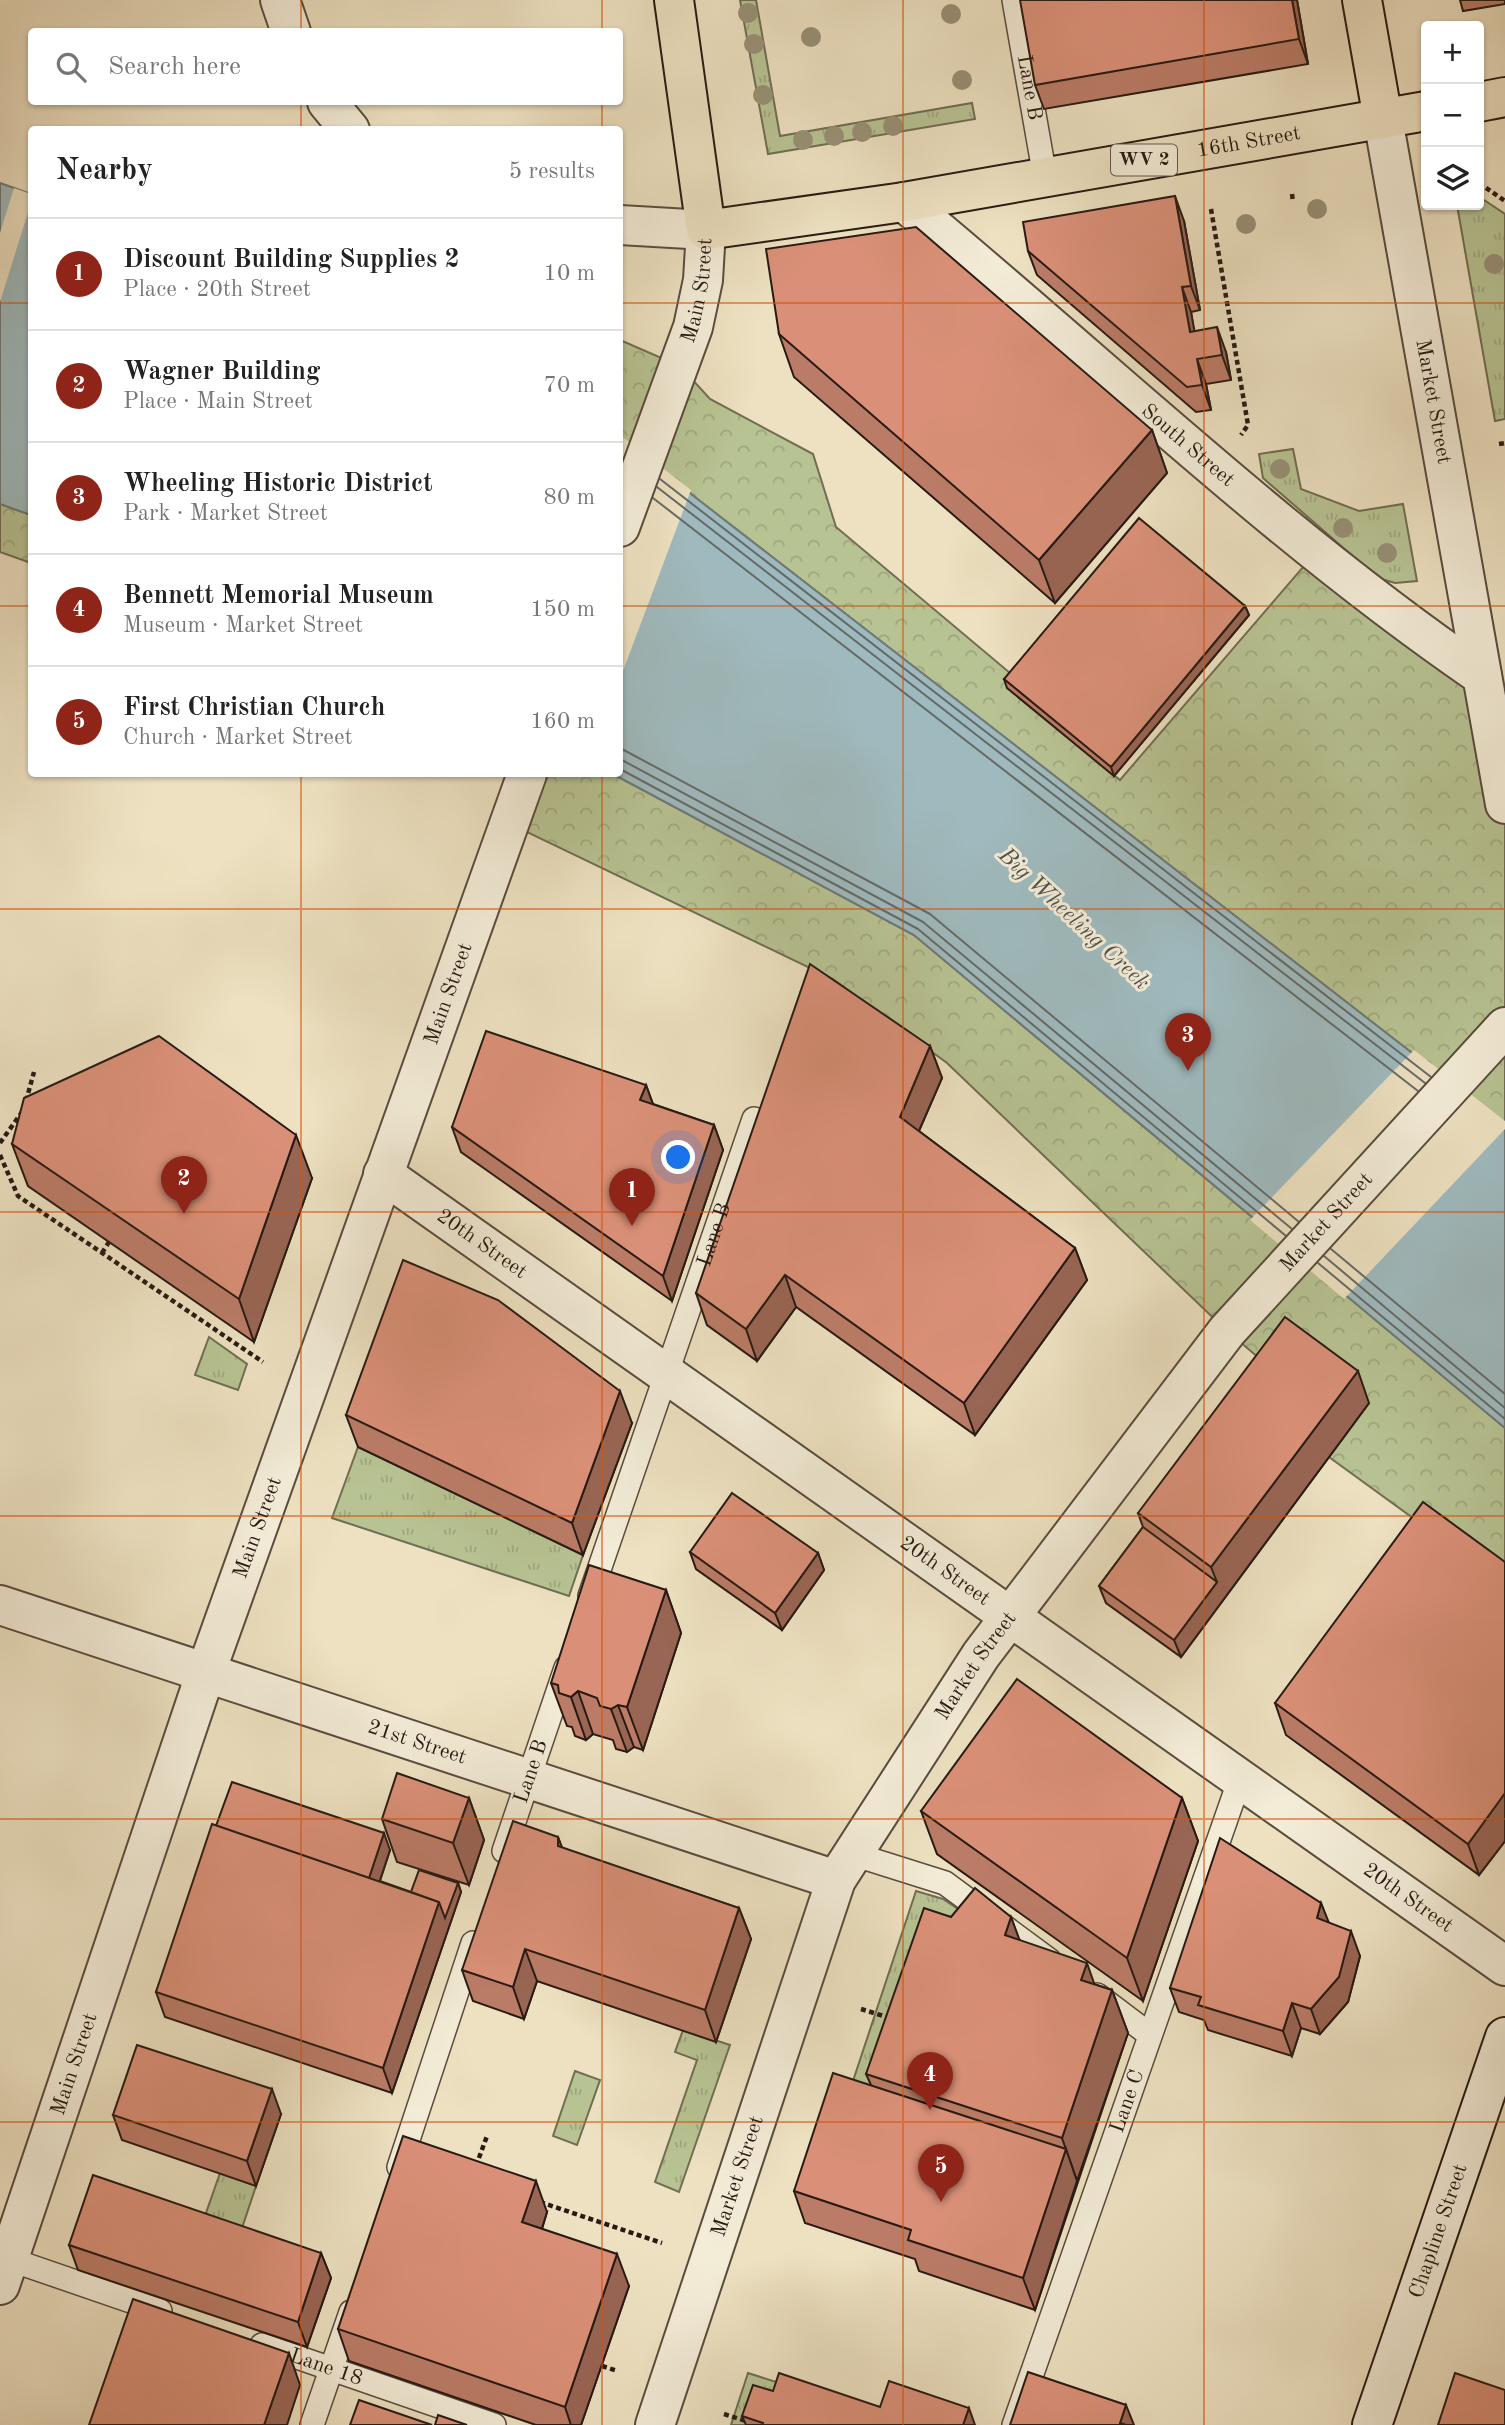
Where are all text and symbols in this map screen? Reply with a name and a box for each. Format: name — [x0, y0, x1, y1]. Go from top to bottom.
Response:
map controls — [1421, 21, 1484, 210]
button: + — [1421, 21, 1484, 84]
search box — [28, 28, 623, 105]
icon: search — [52, 48, 90, 86]
street label: Lane B — [1013, 53, 1045, 122]
text: Search here — [108, 54, 241, 80]
button: − — [1421, 84, 1484, 147]
street label: 16th Street — [1195, 123, 1302, 161]
road number: WV 2 — [1111, 144, 1177, 176]
button: layers — [1421, 147, 1484, 210]
text: Nearby — [56, 156, 153, 186]
text: 5 results — [509, 160, 595, 183]
street label: Main Street — [678, 237, 716, 346]
text: Discount Building Supplies 2 — [123, 247, 460, 273]
text: 1 — [72, 262, 86, 285]
text: 10 m — [544, 262, 595, 285]
text: Place · 20th Street — [123, 278, 311, 301]
street label: Market Street — [1412, 338, 1455, 466]
text: Wagner Building — [123, 359, 320, 385]
text: 2 — [72, 374, 86, 397]
text: 70 m — [544, 374, 595, 397]
text: Place · Main Street — [123, 390, 313, 413]
street label: South Street — [1137, 400, 1239, 491]
text: Wheeling Historic District — [123, 471, 433, 497]
text: 3 — [72, 486, 86, 509]
text: 80 m — [544, 486, 595, 509]
text: Park · Market Street — [123, 502, 328, 525]
text: Bennett Memorial Museum — [123, 583, 434, 609]
text: 4 — [72, 598, 86, 621]
text: 150 m — [530, 598, 595, 621]
text: Museum · Market Street — [123, 614, 363, 637]
text: First Christian Church — [123, 695, 385, 721]
text: 5 — [72, 710, 86, 733]
text: 160 m — [530, 710, 595, 733]
text: Church · Market Street — [123, 726, 353, 749]
water label: Big Wheeling Creek — [993, 843, 1154, 995]
street label: Main Street — [421, 940, 476, 1047]
pin: 3 — [1165, 1013, 1211, 1071]
your location — [661, 1140, 695, 1174]
pin: 2 — [161, 1156, 207, 1214]
pin: 1 — [609, 1168, 655, 1226]
street label: Market Street — [1276, 1169, 1377, 1276]
street label: Lane B — [694, 1200, 735, 1269]
street label: 20th Street — [433, 1205, 531, 1283]
street label: Main Street — [230, 1474, 285, 1581]
street label: 20th Street — [896, 1532, 994, 1610]
street label: Market Street — [932, 1608, 1020, 1724]
street label: 21st Street — [365, 1716, 469, 1768]
street label: Lane B — [510, 1737, 551, 1806]
street label: 20th Street — [1359, 1859, 1457, 1937]
street label: Main Street — [47, 2010, 101, 2118]
pin: 4 — [907, 2052, 953, 2110]
street label: Lane C — [1107, 2067, 1148, 2136]
street label: Market Street — [708, 2113, 767, 2240]
pin: 5 — [918, 2144, 964, 2202]
street label: Chapline Street — [1406, 2161, 1471, 2301]
street label: Lane 18 — [287, 2345, 366, 2389]

